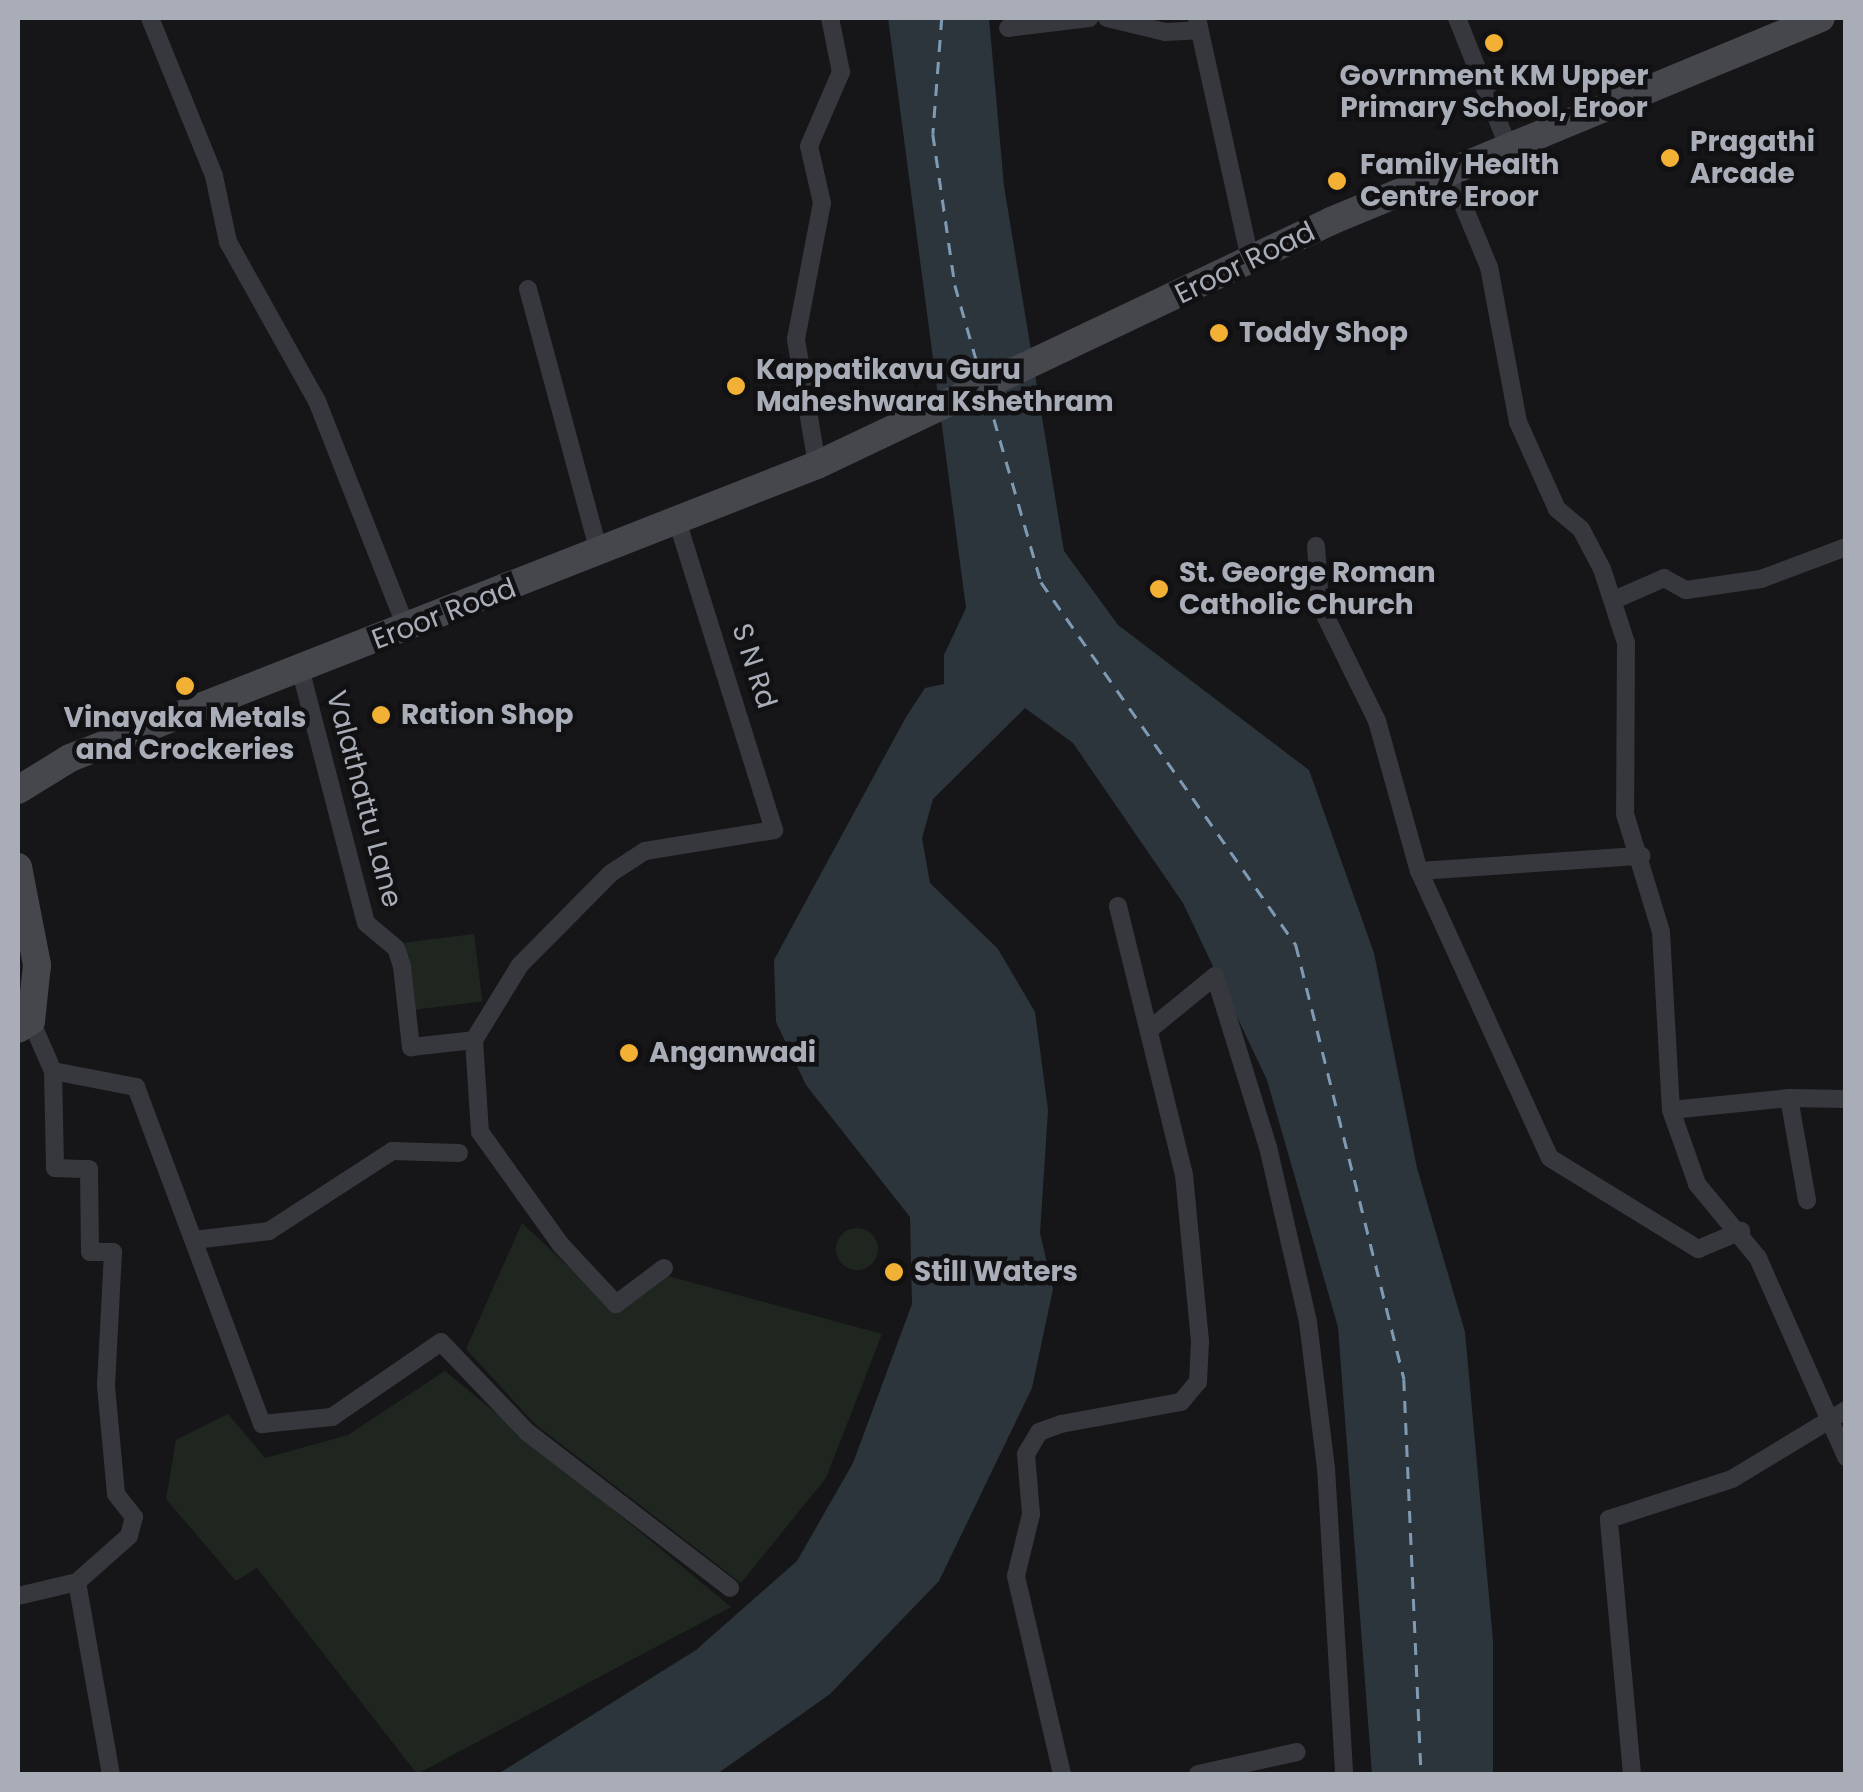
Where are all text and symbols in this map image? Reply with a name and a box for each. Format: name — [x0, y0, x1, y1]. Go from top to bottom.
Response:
marker: Govrnment KM Upper Primary School, Eroor — [1483, 32, 1505, 54]
place label: Govrnment KM Upper Primary School, Eroor — [1340, 59, 1648, 125]
place label: Pragathi Arcade — [1690, 125, 1815, 191]
marker: Pragathi Arcade — [1659, 147, 1681, 169]
place label: Family Health Centre Eroor — [1360, 148, 1559, 214]
marker: Family Health Centre Eroor — [1324, 168, 1350, 194]
street label: Eroor Road — [1170, 215, 1320, 311]
place label: Toddy Shop — [1239, 316, 1408, 350]
marker: Toddy Shop — [1208, 322, 1230, 344]
place label: Kappatikavu Guru Maheshwara Kshethram — [756, 353, 1114, 419]
marker: Kappatikavu Guru Maheshwara Kshethram — [725, 375, 747, 397]
place label: St. George Roman Catholic Church — [1179, 556, 1436, 622]
street label: Eroor Road — [367, 571, 521, 657]
marker: St. George Roman Catholic Church — [1148, 578, 1170, 600]
street label: S N Rd — [725, 619, 783, 713]
marker: Vinayaka Metals and Crockeries — [174, 675, 196, 697]
street label: Valathattu Lane — [319, 687, 409, 911]
place label: Ration Shop — [401, 698, 573, 732]
place label: Vinayaka Metals and Crockeries — [64, 701, 306, 767]
marker: Ration Shop — [370, 704, 392, 726]
place label: Anganwadi — [649, 1036, 816, 1070]
marker: Anganwadi — [618, 1042, 640, 1064]
place label: Still Waters — [914, 1255, 1078, 1289]
marker: Still Waters — [883, 1261, 905, 1283]

